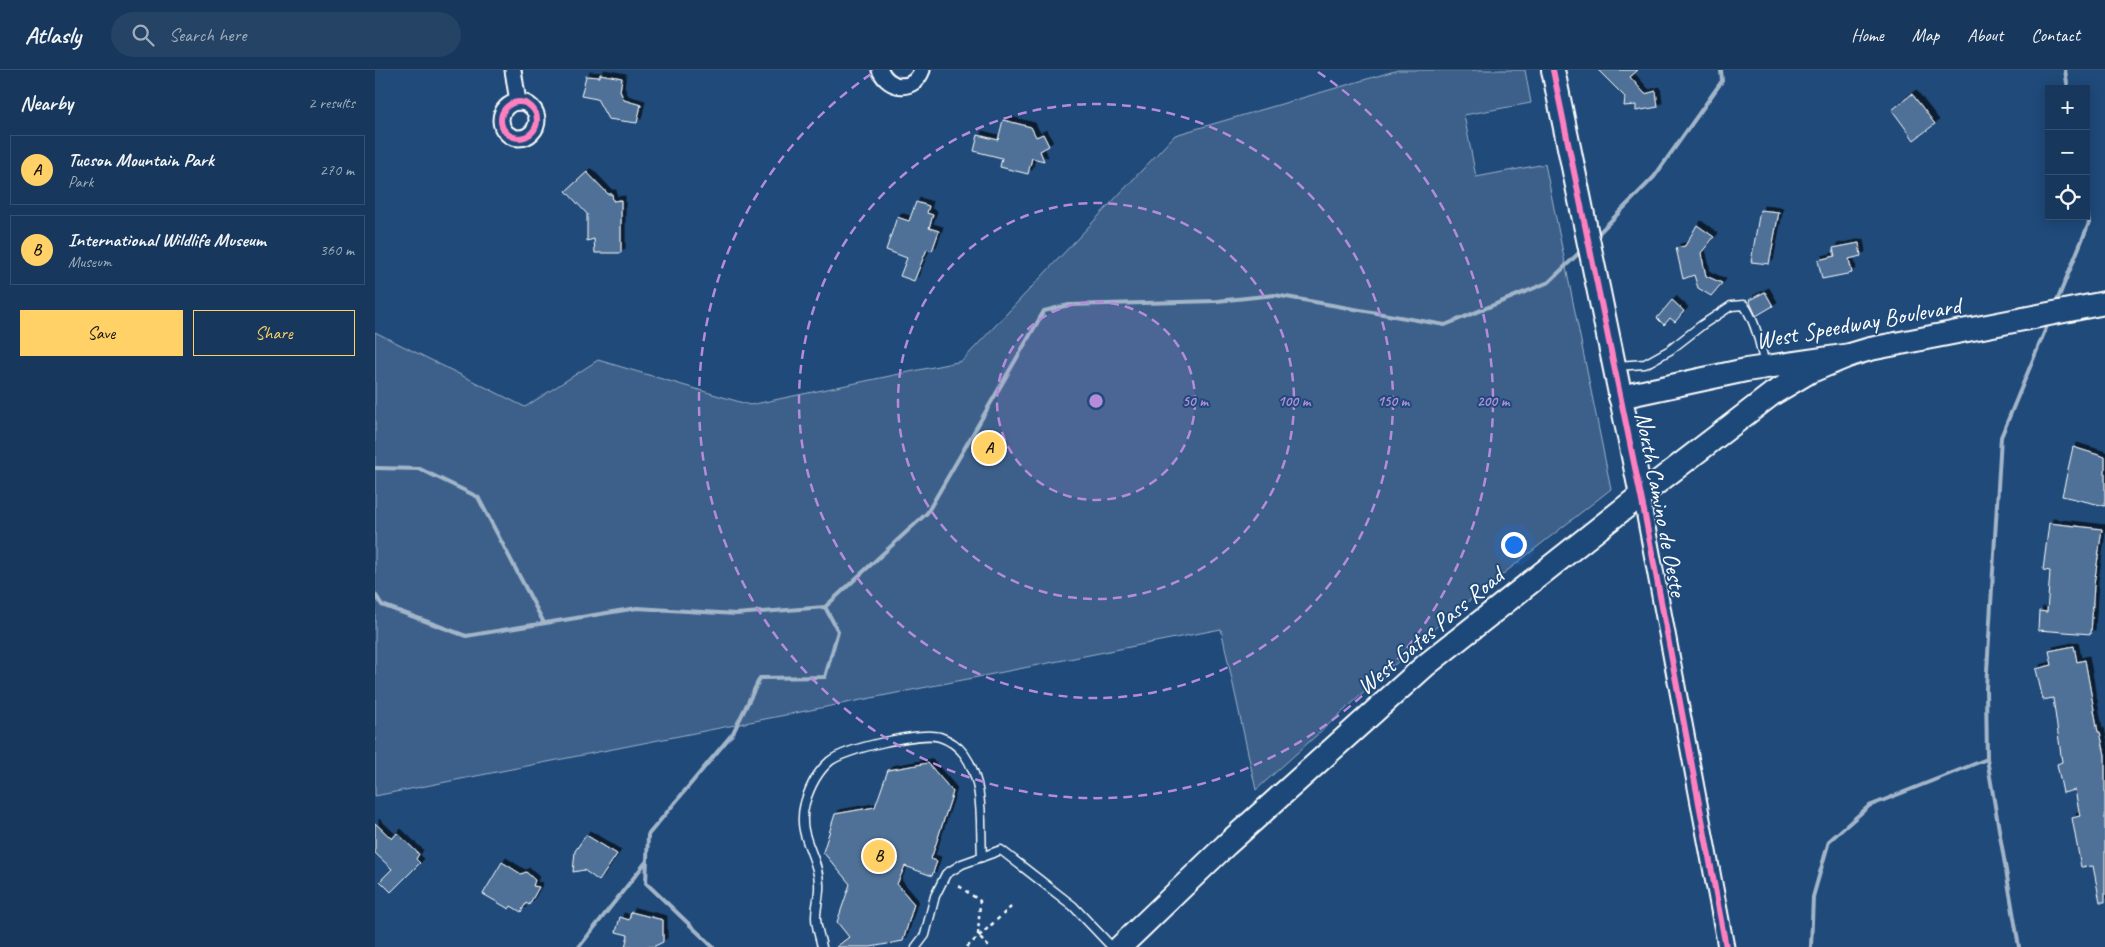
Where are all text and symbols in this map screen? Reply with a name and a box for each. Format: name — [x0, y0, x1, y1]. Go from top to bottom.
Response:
search box — [111, 12, 461, 57]
text: Atlasly — [25, 20, 81, 50]
icon: search — [129, 21, 157, 49]
text: Search here — [169, 23, 246, 47]
text: Home — [1851, 24, 1884, 46]
text: Map — [1912, 24, 1939, 46]
text: About — [1967, 24, 2003, 46]
text: Contact — [2031, 24, 2080, 46]
map controls — [2045, 85, 2090, 220]
button: + — [2045, 85, 2090, 130]
text: Nearby — [20, 90, 73, 116]
text: 2 results — [308, 93, 355, 113]
button: − — [2045, 130, 2090, 175]
text: Tucson Mountain Park — [68, 148, 214, 172]
text: A — [33, 160, 41, 180]
text: 270 m — [320, 160, 354, 180]
text: Park — [68, 172, 93, 192]
button: locate — [2045, 175, 2090, 220]
text: International Wildlife Museum — [68, 228, 266, 252]
text: B — [33, 240, 41, 260]
text: 360 m — [320, 240, 354, 260]
text: Museum — [68, 252, 112, 272]
street label: West Speedway Boulevard — [1753, 290, 1966, 356]
button: Save — [20, 310, 183, 356]
button: Share — [193, 310, 355, 356]
centre of rings — [1087, 392, 1105, 410]
text: 50 m — [1182, 392, 1209, 411]
text: 100 m — [1278, 392, 1312, 411]
text: 150 m — [1377, 392, 1411, 411]
text: 200 m — [1477, 392, 1511, 411]
street label: North Camino de Oeste — [1628, 409, 1694, 601]
pin: A — [973, 429, 1005, 467]
your location — [1501, 532, 1527, 558]
street label: West Gates Pass Road — [1351, 559, 1512, 701]
pin: B — [863, 837, 895, 875]

